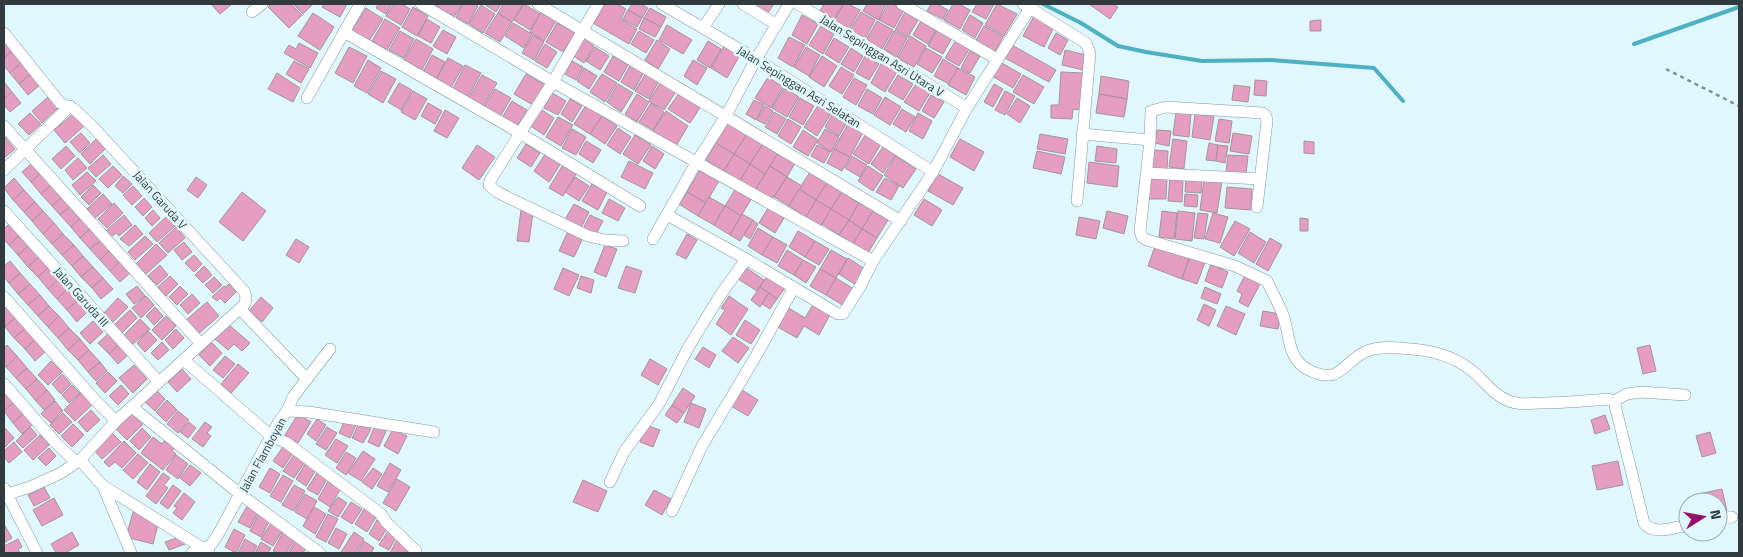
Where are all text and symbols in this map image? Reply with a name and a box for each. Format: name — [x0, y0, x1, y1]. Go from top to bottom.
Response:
street label: Jalan Sepinggan Asri Utara V — [817, 10, 948, 101]
street label: Jalan Sepinggan Asri Selatan — [734, 41, 865, 133]
street label: Jalan Garuda V — [129, 166, 192, 233]
street label: Jalan Garuda III — [49, 262, 114, 331]
street label: Jalan Flamboyan — [234, 414, 291, 496]
north arrow — [1678, 492, 1728, 542]
text: N — [1705, 508, 1727, 521]

